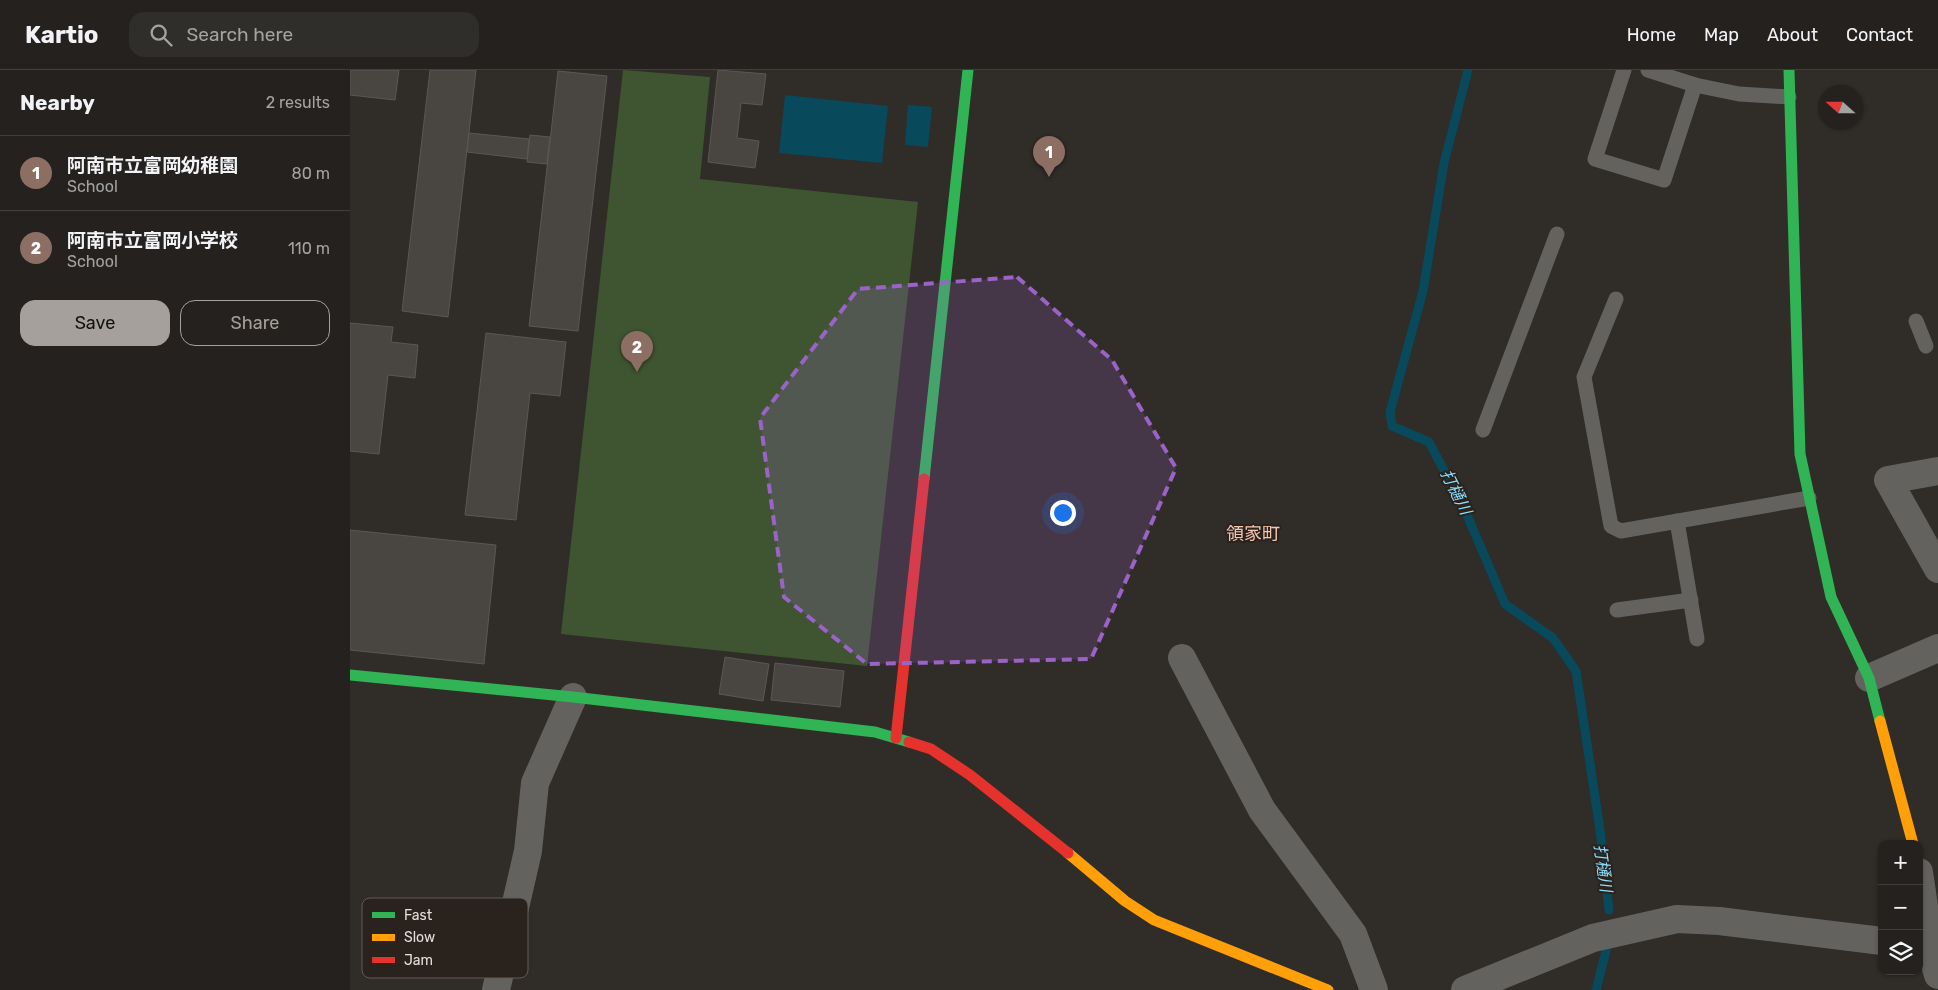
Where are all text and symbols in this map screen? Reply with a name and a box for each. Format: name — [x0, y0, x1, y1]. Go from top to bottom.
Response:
search box — [129, 12, 479, 57]
text: Kartio — [25, 21, 99, 49]
icon: search — [147, 21, 175, 49]
text: Search here — [187, 23, 293, 46]
text: Home — [1627, 24, 1676, 46]
text: Map — [1704, 24, 1739, 46]
text: About — [1767, 24, 1818, 46]
text: Contact — [1846, 24, 1913, 46]
north arrow — [1818, 85, 1863, 130]
text: Nearby — [20, 90, 95, 115]
text: 2 results — [266, 93, 330, 112]
pin: 1 — [1033, 136, 1065, 177]
text: 阿南市立富岡幼稚園 — [67, 154, 238, 177]
text: 1 — [32, 164, 40, 183]
text: 80 m — [292, 164, 330, 183]
text: School — [67, 177, 118, 196]
text: 阿南市立富岡小学校 — [67, 229, 238, 252]
text: 2 — [31, 239, 41, 258]
text: 110 m — [288, 239, 330, 258]
text: School — [67, 252, 118, 271]
button: Save — [20, 300, 170, 346]
button: Share — [180, 300, 330, 346]
pin: 2 — [621, 331, 653, 372]
water label: 打樋川 — [1437, 466, 1476, 519]
your location — [1050, 500, 1076, 526]
district label: 領家町 — [1226, 523, 1280, 545]
map controls — [1878, 840, 1923, 975]
button: + — [1878, 840, 1923, 885]
water label: 打樋川 — [1590, 843, 1616, 895]
button: − — [1878, 885, 1923, 930]
legend — [362, 898, 528, 978]
text: Fast — [404, 907, 433, 924]
text: Slow — [404, 929, 435, 946]
button: layers — [1878, 930, 1923, 975]
text: Jam — [404, 952, 433, 969]

